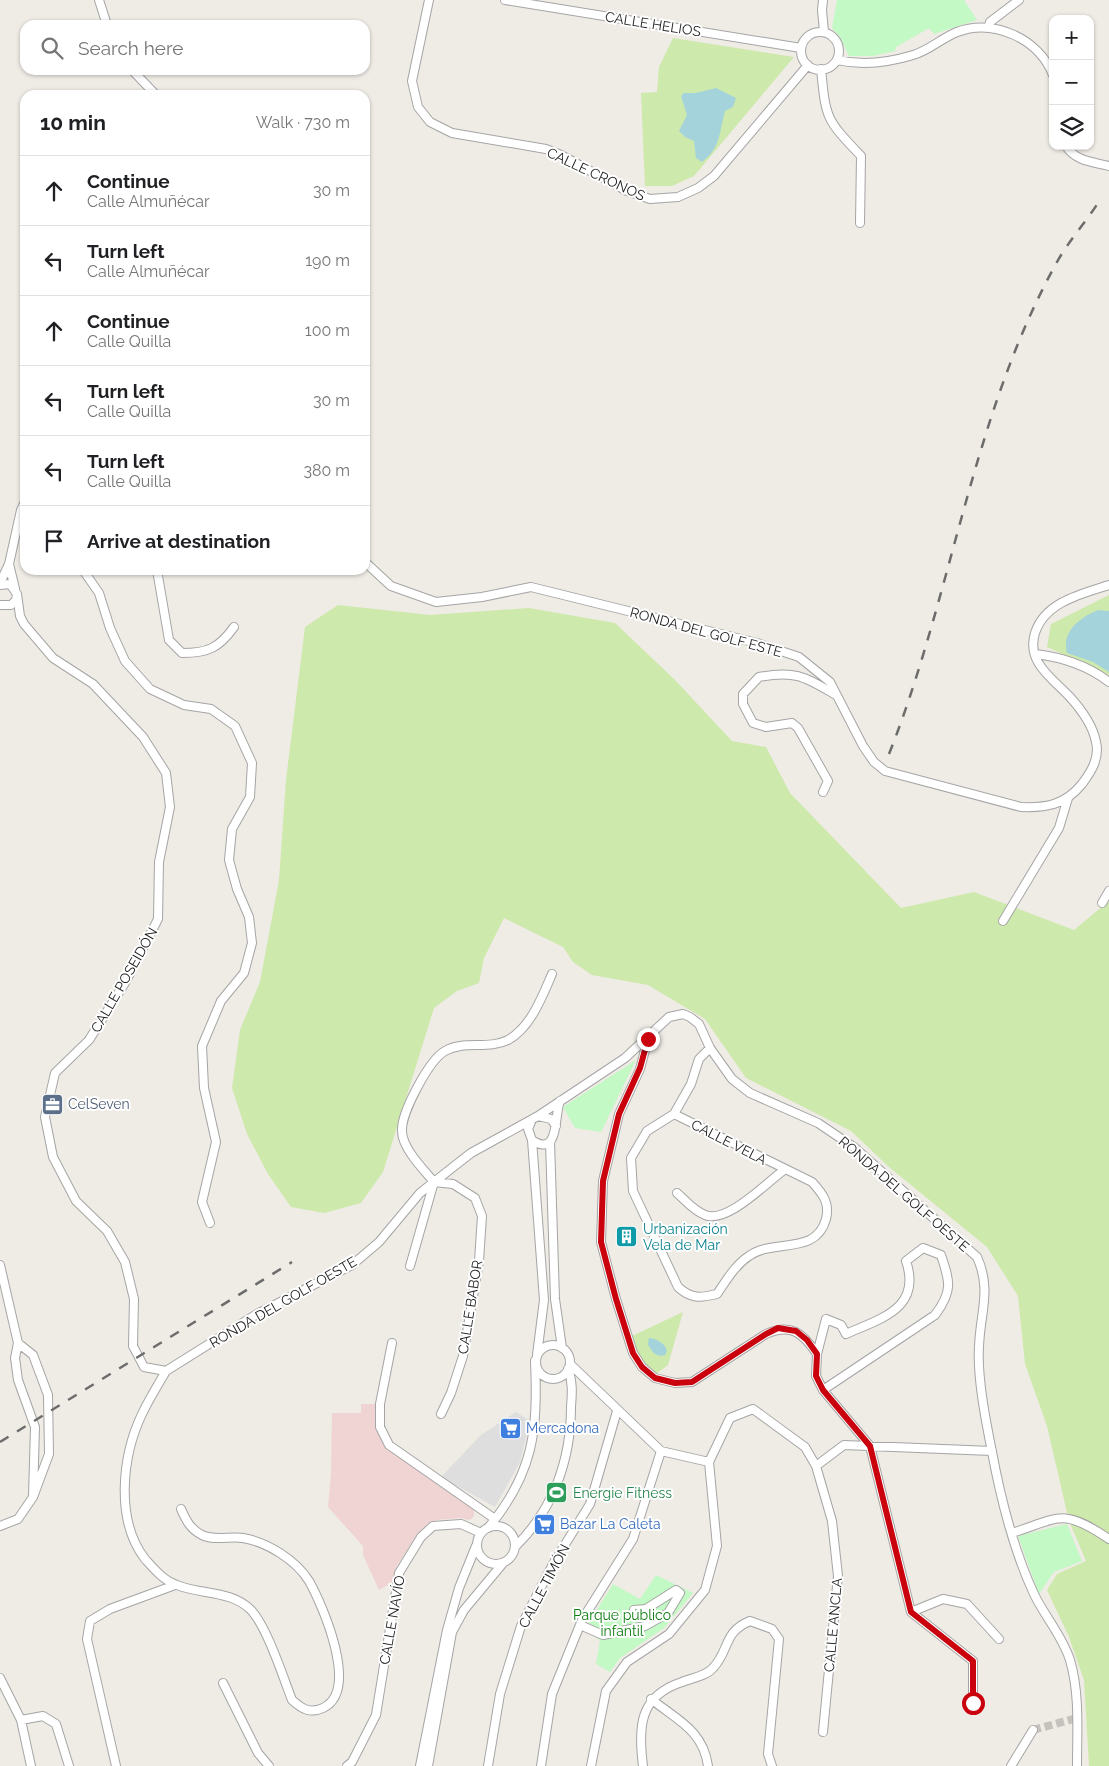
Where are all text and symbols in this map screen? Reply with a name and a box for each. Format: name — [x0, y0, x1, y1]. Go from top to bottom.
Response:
street label: CALLE HELIOS — [604, 9, 703, 40]
map controls — [1049, 15, 1094, 150]
button: + — [1049, 15, 1094, 60]
search box — [20, 20, 370, 75]
icon: search — [38, 34, 66, 62]
text: Search here — [78, 37, 184, 59]
button: − — [1049, 60, 1094, 105]
button: layers — [1049, 105, 1094, 150]
text: 10 min — [40, 110, 106, 135]
text: Walk · 730 m — [256, 113, 350, 132]
street label: CALLE CRONOS — [544, 144, 648, 204]
text: Continue — [87, 170, 170, 192]
icon: ahead — [40, 177, 68, 205]
text: 30 m — [313, 181, 350, 200]
text: Calle Almuñécar — [87, 192, 210, 211]
text: Turn left — [87, 240, 164, 262]
icon: left — [40, 247, 68, 275]
text: 190 m — [305, 251, 350, 270]
text: Calle Almuñécar — [87, 262, 210, 281]
text: Continue — [87, 310, 170, 332]
icon: ahead — [40, 317, 68, 345]
text: 100 m — [305, 321, 350, 340]
text: Calle Quilla — [87, 332, 171, 351]
text: Turn left — [87, 380, 164, 402]
icon: left — [40, 387, 68, 415]
text: 30 m — [313, 391, 350, 410]
text: Calle Quilla — [87, 402, 171, 421]
text: Turn left — [87, 450, 164, 472]
icon: left — [40, 457, 68, 485]
text: 380 m — [303, 461, 350, 480]
text: Calle Quilla — [87, 472, 171, 491]
icon: arrive — [40, 527, 68, 555]
text: Arrive at destination — [87, 530, 271, 552]
street label: RONDA DEL GOLF ESTE — [628, 604, 784, 660]
street label: CALLE POSEIDÓN — [87, 924, 161, 1035]
route end — [637, 1028, 660, 1051]
office icon: CelSeven — [40, 1092, 64, 1116]
place label: CelSeven — [68, 1096, 130, 1112]
street label: CALLE VELA — [689, 1116, 770, 1168]
street label: RONDA DEL GOLF OESTE — [836, 1133, 972, 1255]
place label: Urbanización Vela de Mar — [643, 1221, 728, 1253]
building icon: Urbanización Vela de Mar — [615, 1225, 639, 1249]
street label: RONDA DEL GOLF OESTE — [207, 1253, 359, 1351]
street label: CALLE BABOR — [455, 1259, 485, 1355]
supermarket icon: Mercadona — [498, 1416, 522, 1440]
place label: Mercadona — [526, 1420, 599, 1436]
sports icon: Energie Fitness — [545, 1481, 569, 1505]
place label: Energie Fitness — [573, 1485, 672, 1501]
supermarket icon: Bazar La Caleta — [532, 1512, 556, 1536]
place label: Bazar La Caleta — [560, 1516, 661, 1532]
street label: CALLE TIMÓN — [514, 1541, 573, 1631]
street label: CALLE NAVÍO — [375, 1574, 408, 1666]
street label: CALLE ANCLA — [821, 1577, 845, 1673]
park label: Parque público infantil — [573, 1607, 671, 1639]
route start — [962, 1692, 985, 1715]

